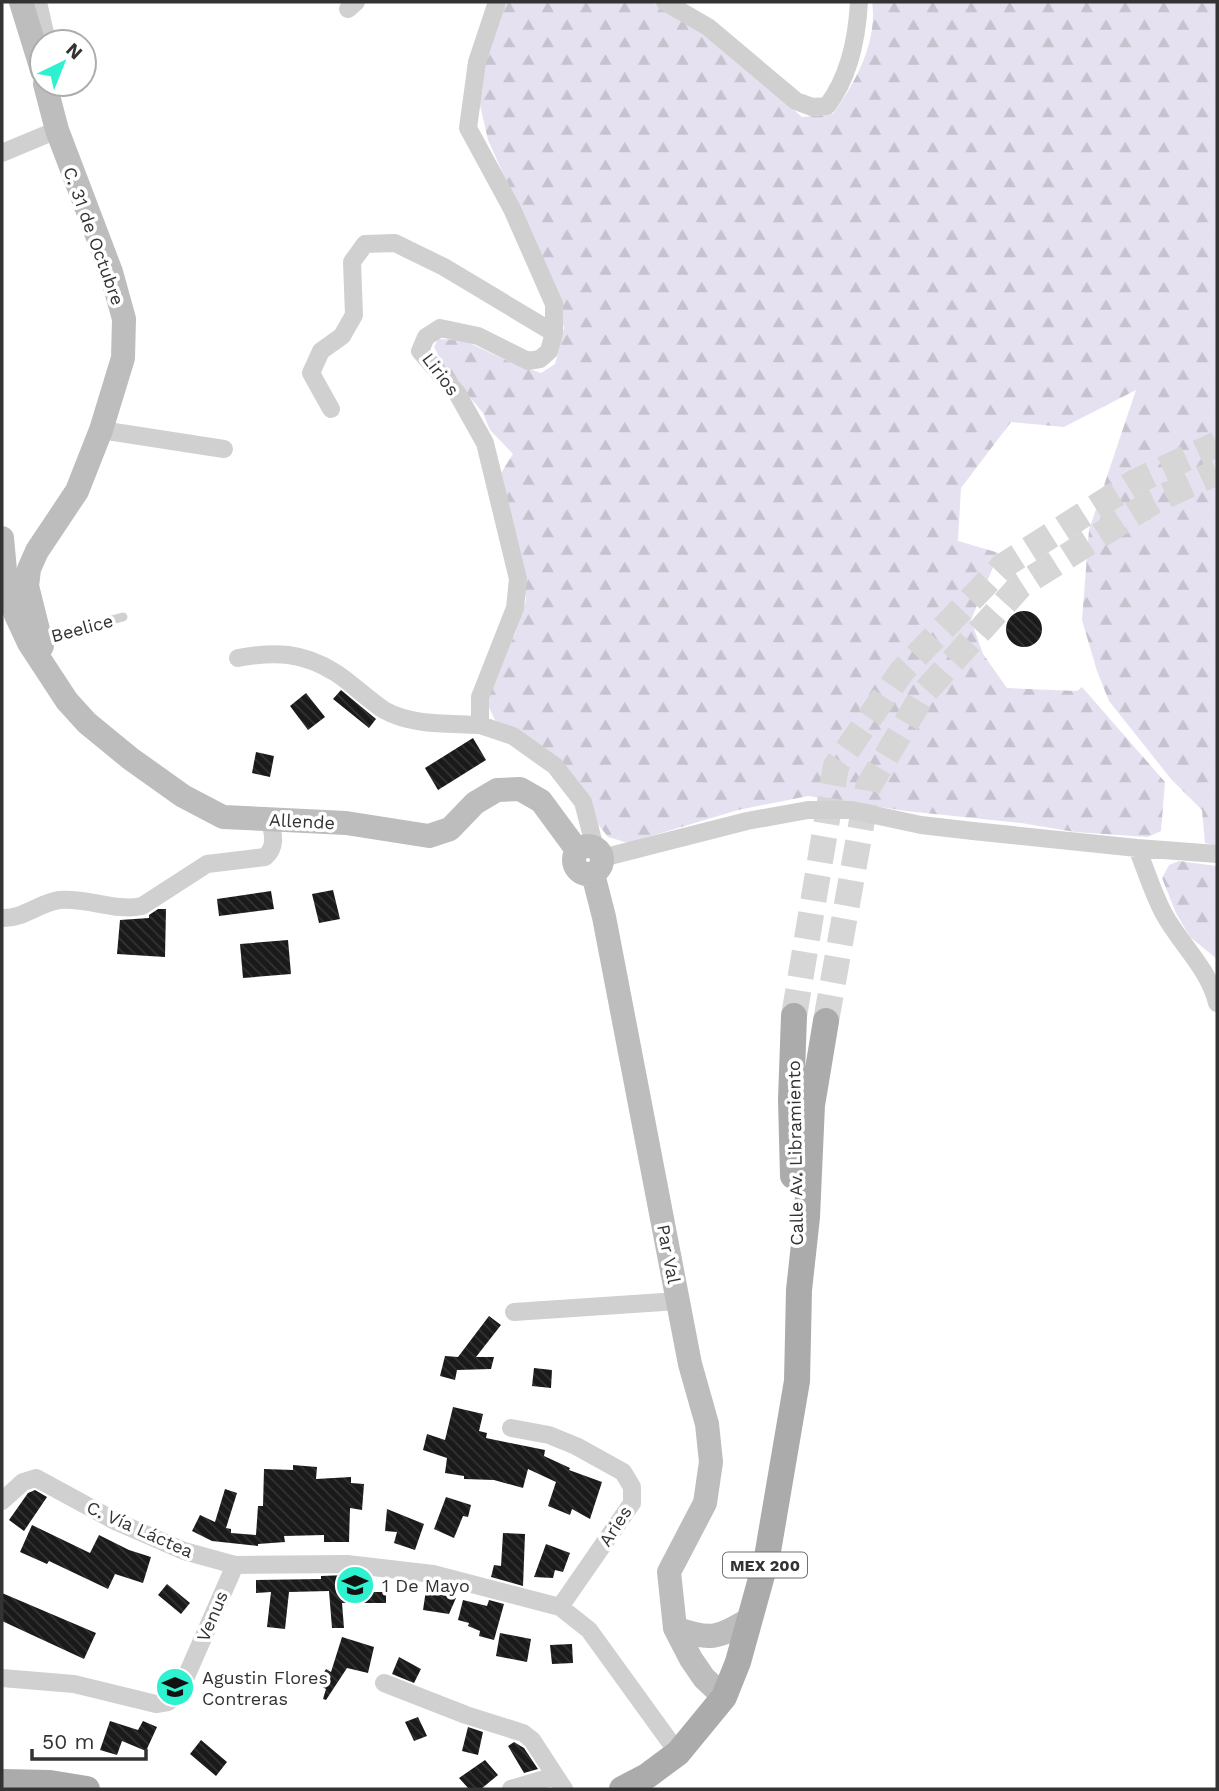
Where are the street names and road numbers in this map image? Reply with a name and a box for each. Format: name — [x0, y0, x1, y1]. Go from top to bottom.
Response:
street label: C. 31 de Octubre — [59, 164, 129, 308]
street label: Lirios — [418, 349, 464, 399]
street label: Beelice — [49, 610, 115, 646]
street label: Allende — [268, 809, 336, 833]
street label: Calle Av. Libramiento — [783, 1060, 807, 1246]
street label: Par Val — [653, 1223, 685, 1286]
street label: C. Vía Láctea — [84, 1496, 196, 1562]
street label: Aries — [594, 1502, 636, 1550]
road number: MEX 200 — [723, 1553, 807, 1578]
street label: Venus — [192, 1588, 232, 1644]

